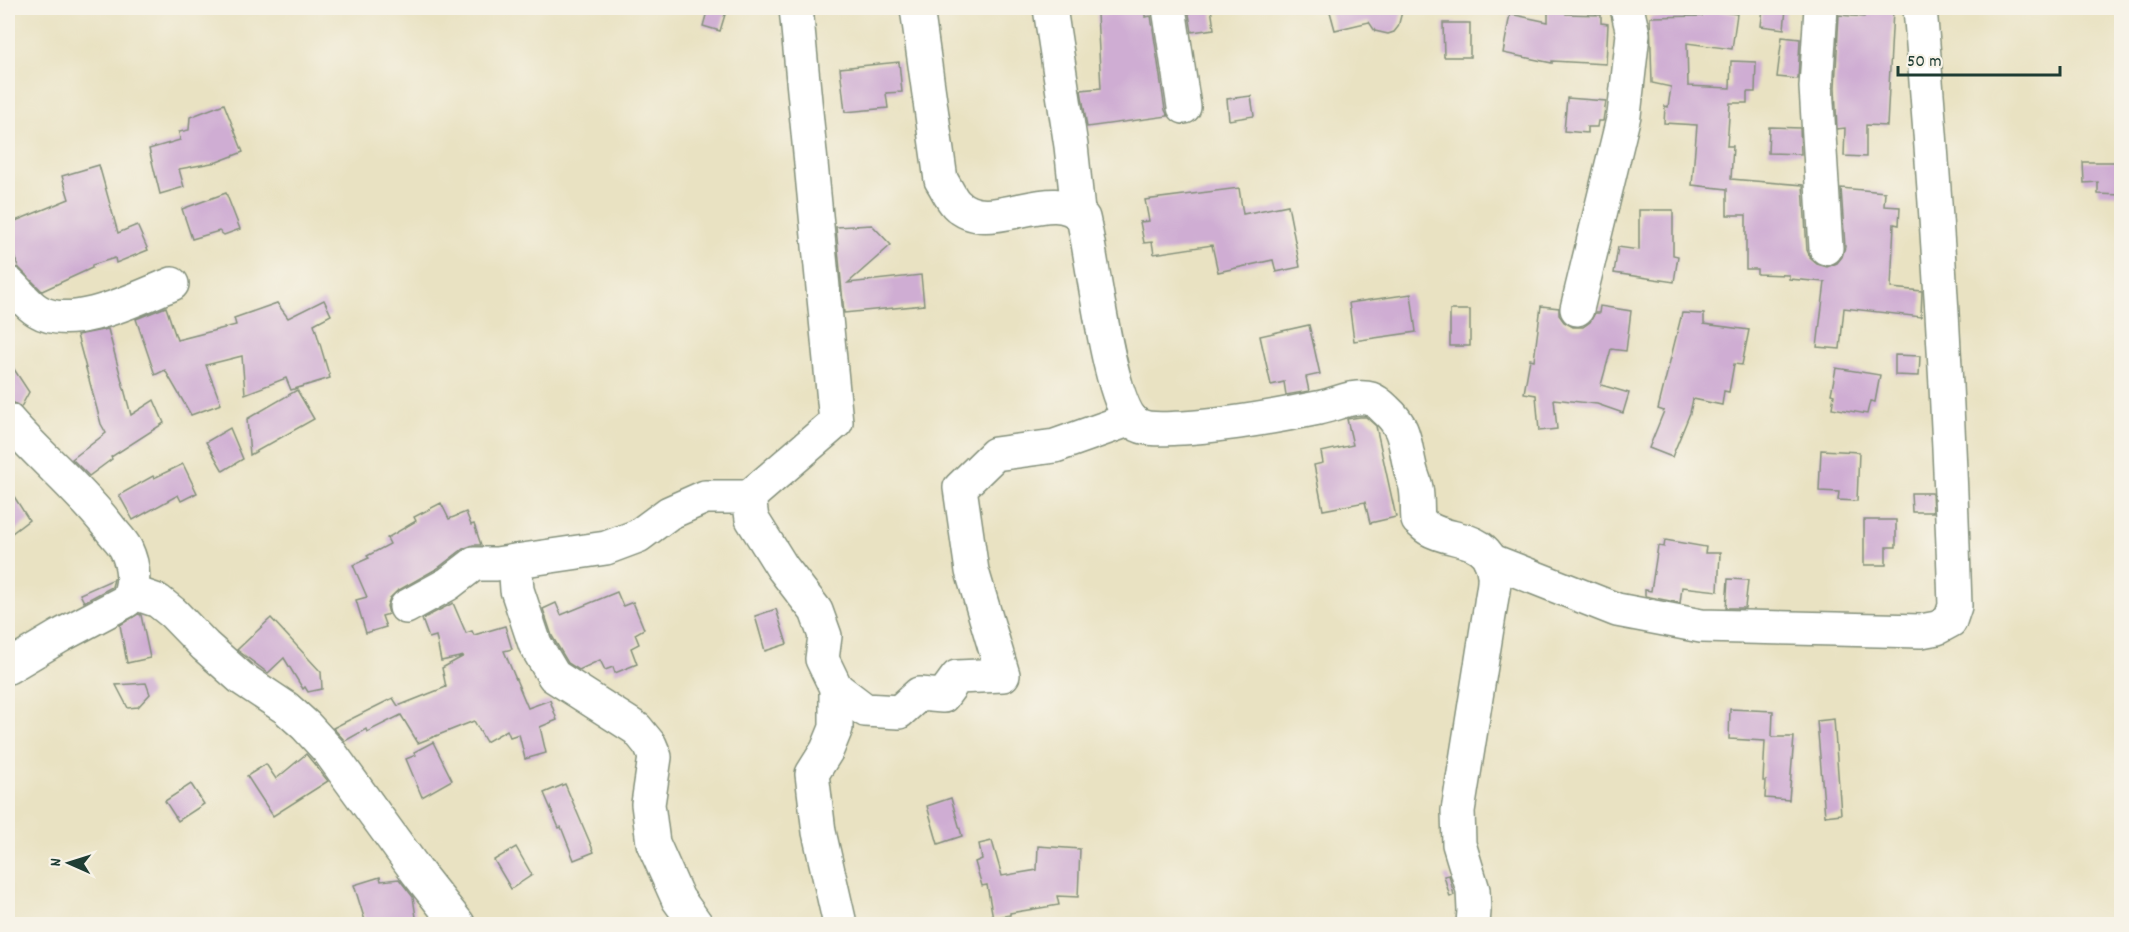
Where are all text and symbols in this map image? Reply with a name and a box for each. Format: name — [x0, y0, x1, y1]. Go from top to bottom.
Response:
scale bar — [1898, 39, 2060, 77]
text: 50 m — [1907, 50, 1942, 75]
north arrow — [39, 833, 99, 893]
text: N — [45, 858, 68, 867]

